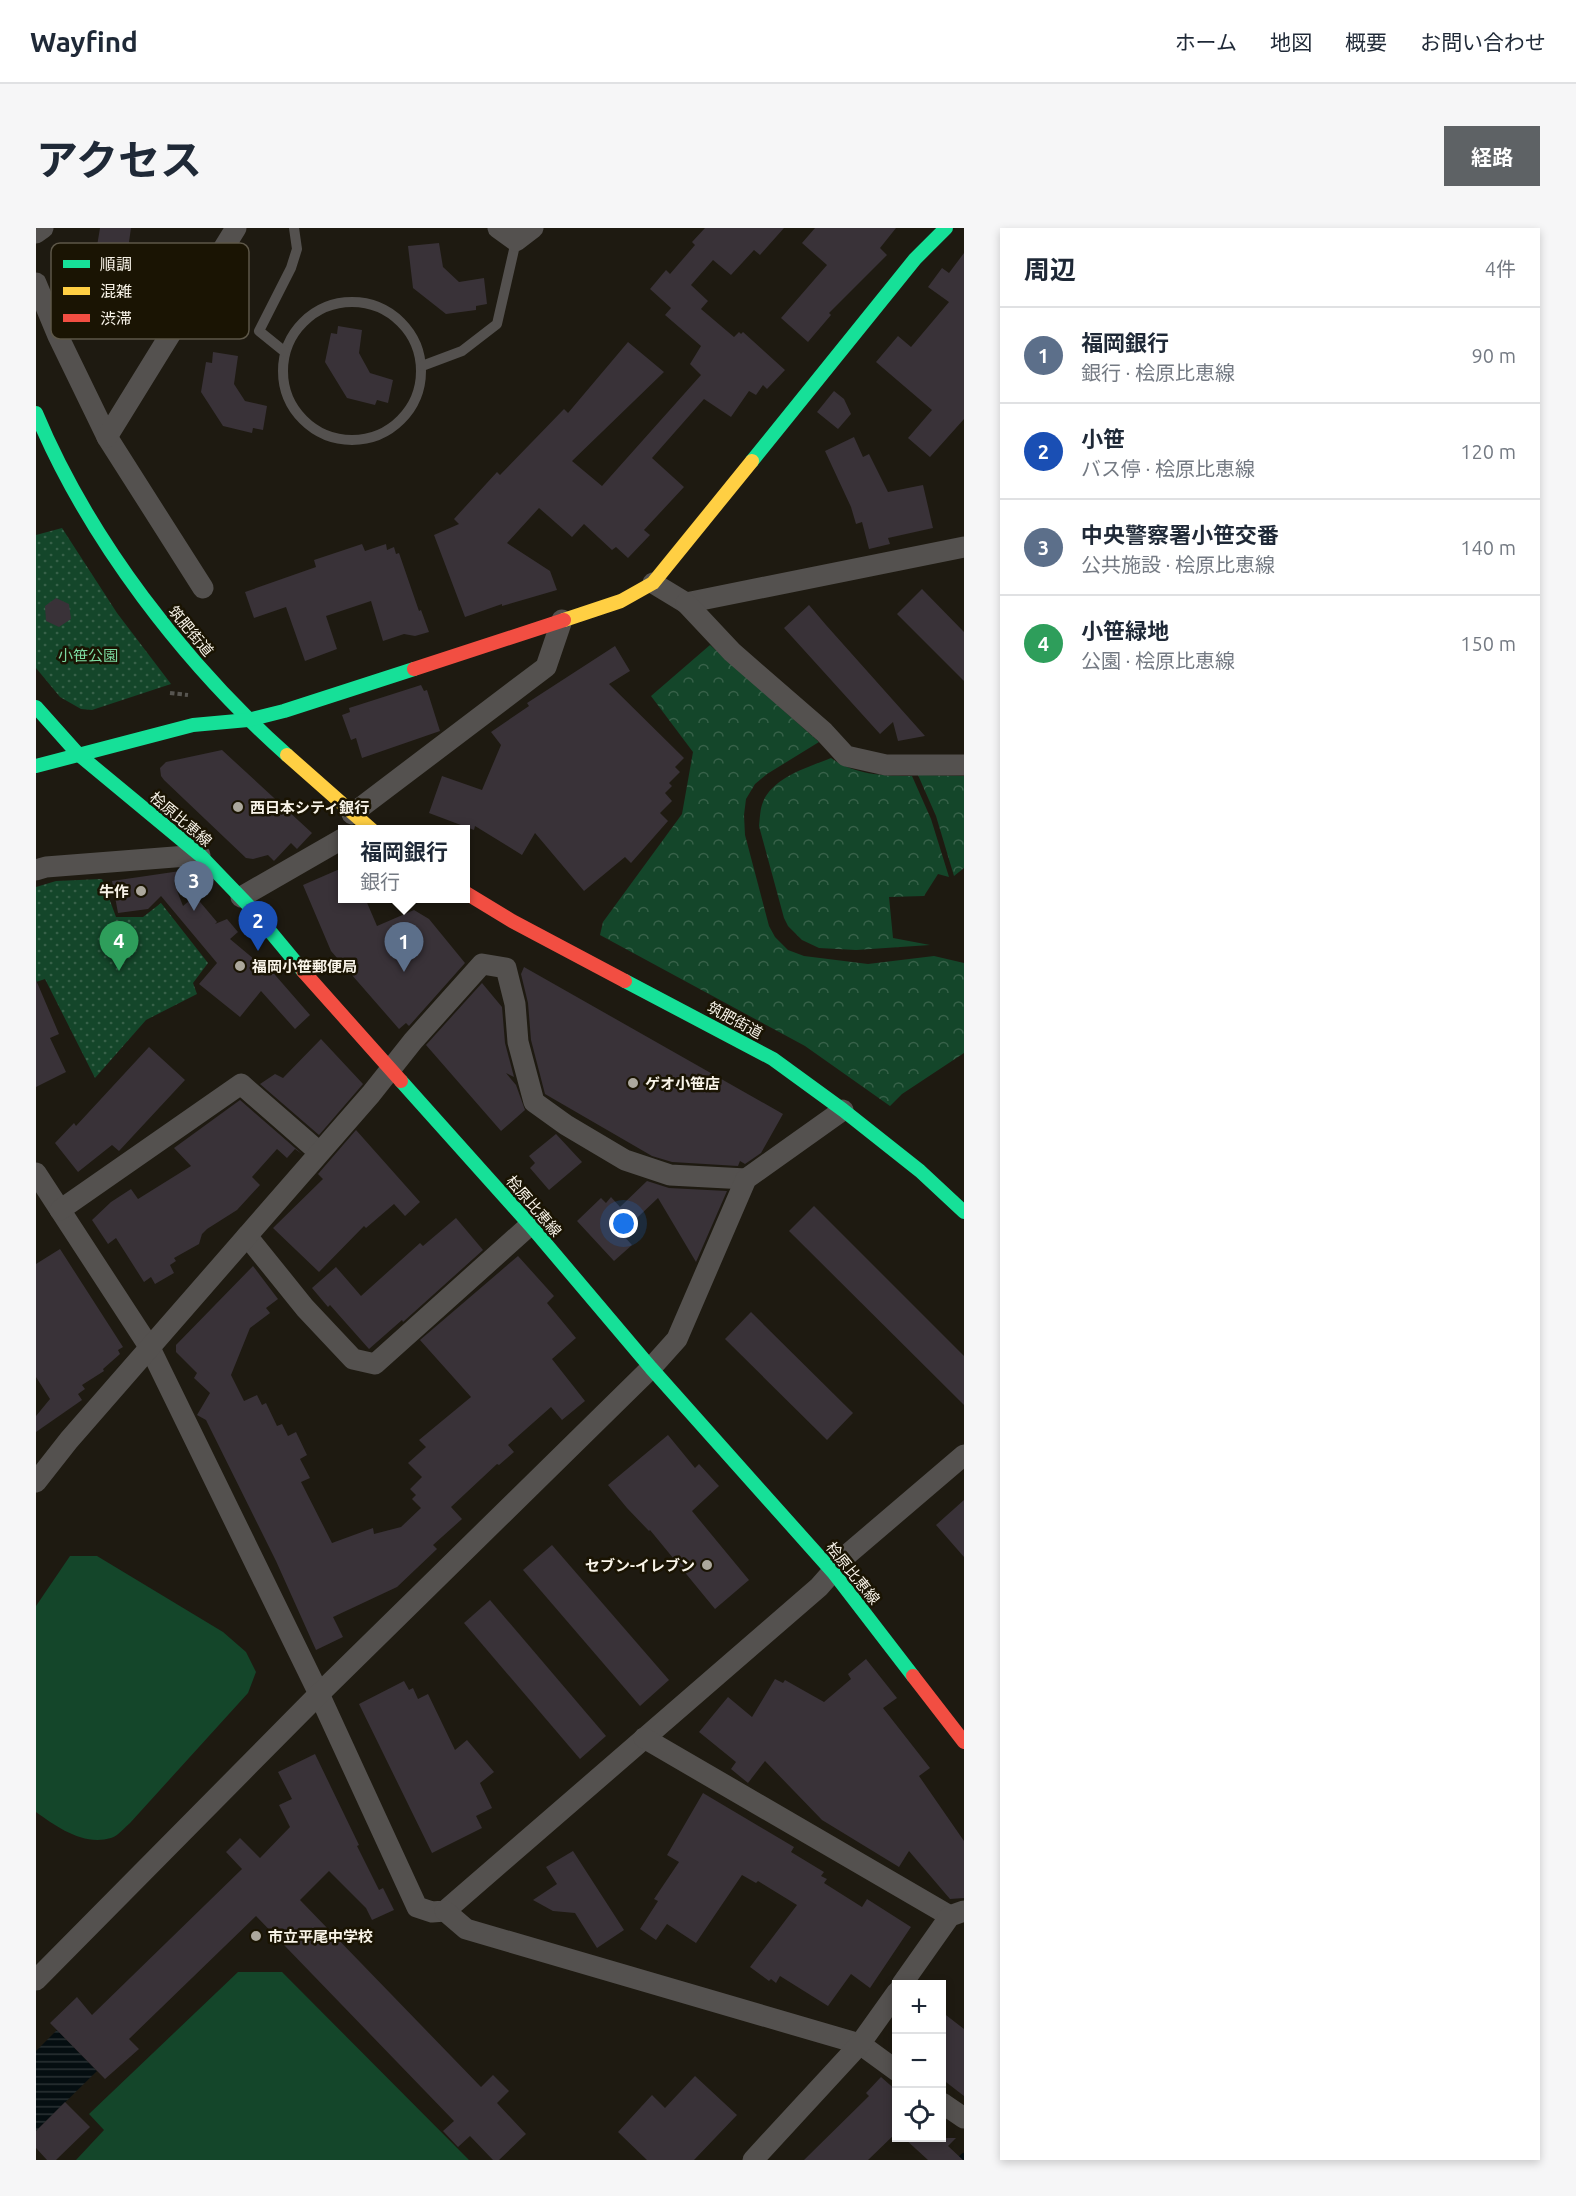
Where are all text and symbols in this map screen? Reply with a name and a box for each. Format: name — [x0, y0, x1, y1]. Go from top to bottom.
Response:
text: Wayfind — [30, 26, 138, 57]
text: ホーム — [1175, 30, 1237, 54]
text: 地図 — [1270, 30, 1312, 54]
text: 概要 — [1345, 30, 1387, 54]
text: お問い合わせ — [1420, 30, 1546, 54]
button: 経路 — [1444, 126, 1540, 186]
text: アクセス — [36, 136, 202, 183]
legend — [51, 243, 249, 339]
text: 順調 — [100, 255, 132, 273]
text: 周辺 — [1024, 255, 1076, 284]
text: 4件 — [1485, 257, 1516, 280]
text: 混雑 — [100, 282, 132, 300]
text: 渋滞 — [100, 309, 132, 327]
text: 福岡銀行 — [1081, 330, 1169, 355]
text: 1 — [1038, 344, 1049, 367]
text: 90 m — [1472, 344, 1516, 367]
text: 銀行 · 桧原比恵線 — [1081, 361, 1235, 384]
text: 小笹 — [1081, 426, 1125, 451]
text: 2 — [1038, 440, 1049, 463]
text: 120 m — [1460, 440, 1516, 463]
text: バス停 · 桧原比恵線 — [1081, 457, 1255, 480]
text: 中央警察署小笹交番 — [1081, 522, 1279, 547]
text: 3 — [1038, 536, 1049, 559]
text: 140 m — [1460, 536, 1516, 559]
text: 公共施設 · 桧原比恵線 — [1081, 553, 1275, 576]
street label: 筑肥街道 — [165, 603, 217, 659]
text: 小笹緑地 — [1081, 618, 1169, 643]
text: 4 — [1038, 632, 1049, 655]
text: 150 m — [1460, 632, 1516, 655]
park label: 小笹公園 — [58, 647, 118, 664]
text: 公園 · 桧原比恵線 — [1081, 649, 1235, 672]
street label: 桧原比恵線 — [147, 788, 215, 850]
place label: 西日本シティ銀行 — [250, 799, 369, 816]
marker: 西日本シティ銀行 — [231, 800, 245, 814]
popup — [338, 825, 470, 903]
text: 福岡銀行 — [360, 839, 448, 864]
pin: 3 — [174, 862, 214, 911]
text: 銀行 — [360, 870, 400, 893]
place label: 牛作 — [99, 883, 129, 900]
marker: 牛作 — [134, 884, 148, 898]
pin: 2 — [238, 902, 278, 951]
pin: 4 — [100, 922, 139, 971]
pin: 1 — [384, 922, 424, 972]
place label: 福岡小笹郵便局 — [251, 958, 357, 975]
marker: 福岡小笹郵便局 — [233, 959, 247, 973]
street label: 筑肥街道 — [705, 998, 765, 1042]
place label: ゲオ小笹店 — [645, 1075, 720, 1092]
marker: ゲオ小笹店 — [626, 1076, 640, 1090]
street label: 桧原比恵線 — [503, 1172, 565, 1240]
your location — [609, 1209, 638, 1238]
street label: 桧原比恵線 — [823, 1539, 883, 1607]
place label: セブン-イレブン — [585, 1557, 695, 1574]
marker: セブン-イレブン — [700, 1558, 714, 1572]
place label: 市立平尾中学校 — [268, 1928, 373, 1945]
marker: 市立平尾中学校 — [249, 1929, 263, 1943]
map controls — [892, 1980, 946, 2142]
button: + — [892, 1980, 946, 2034]
button: − — [892, 2034, 946, 2088]
button: locate — [892, 2088, 946, 2142]

